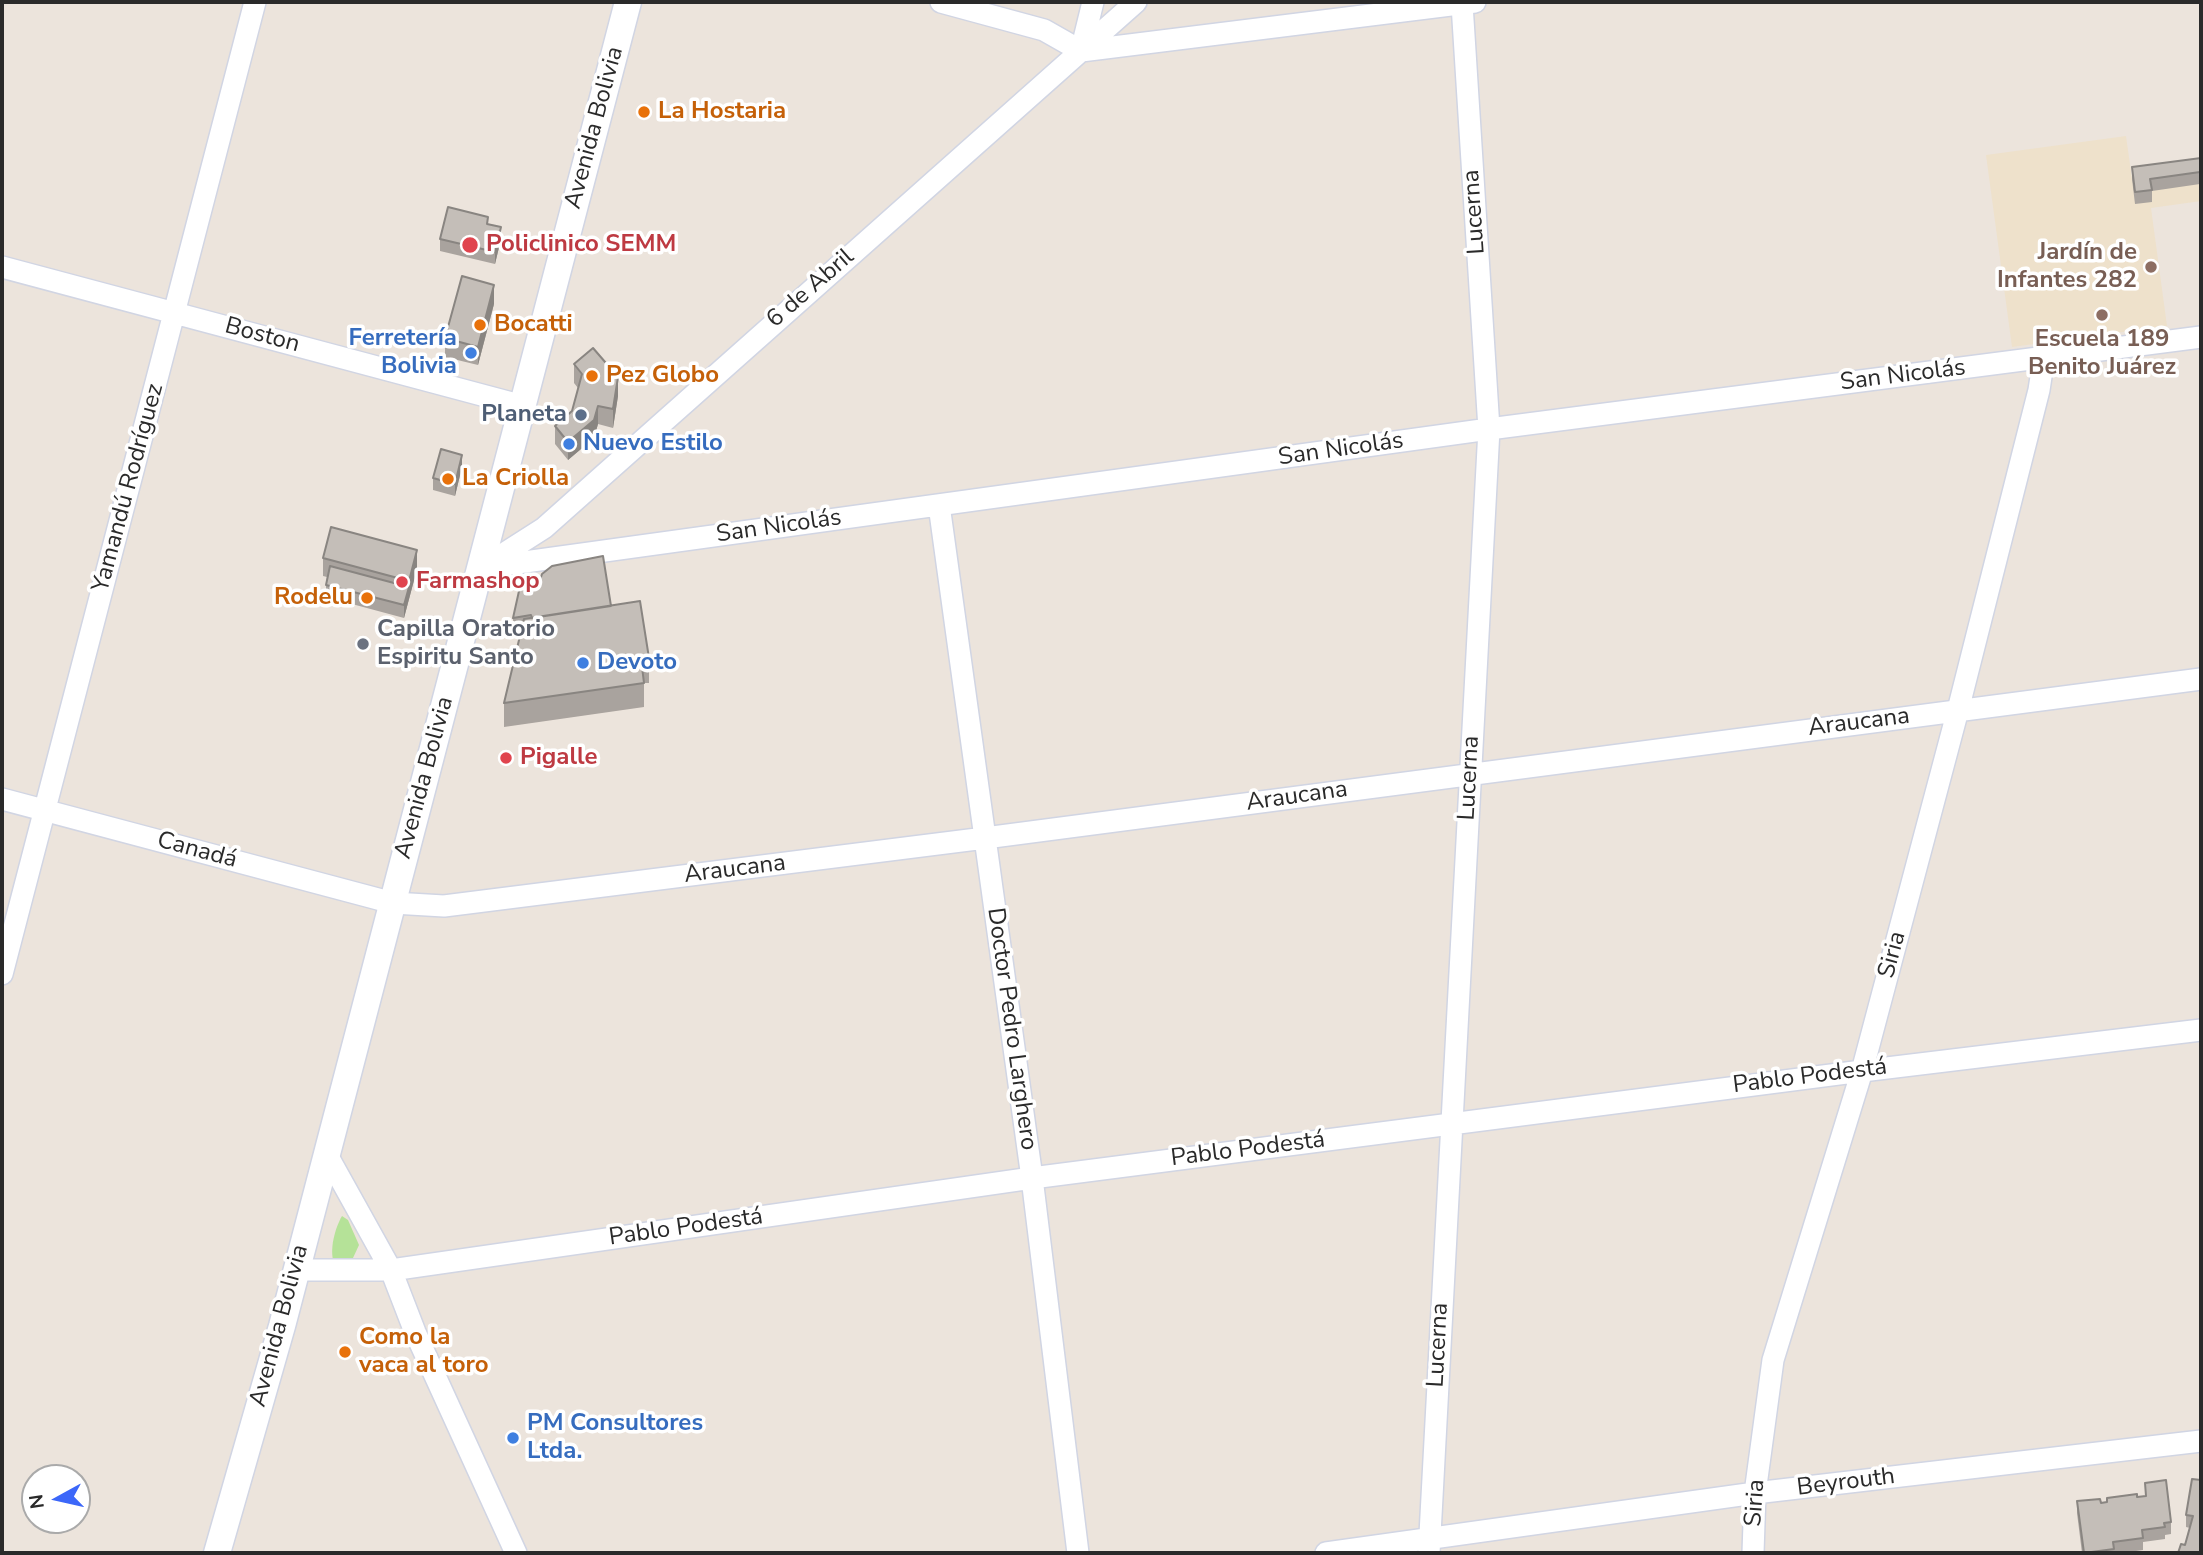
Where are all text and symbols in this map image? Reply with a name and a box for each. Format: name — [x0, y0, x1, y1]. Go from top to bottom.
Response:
street label: Avenida Bolivia — [560, 44, 630, 212]
place label: La Hostaria — [658, 98, 786, 126]
marker: La Hostaria — [636, 104, 652, 120]
street label: Lucerna — [1458, 169, 1492, 255]
place label: Policlinico SEMM — [486, 231, 676, 259]
marker: Policlinico SEMM — [460, 235, 480, 255]
place label: Jardín de Infantes 282 — [1997, 239, 2137, 295]
street label: 6 de Abril — [761, 243, 861, 335]
marker: Jardín de Infantes 282 — [2143, 259, 2159, 275]
marker: Escuela 189 Benito Juárez — [2094, 307, 2110, 323]
place label: Bocatti — [494, 311, 573, 339]
street label: Boston — [221, 312, 303, 360]
marker: Bocatti — [472, 317, 488, 333]
place label: Ferretería Bolivia — [349, 325, 457, 381]
place label: Escuela 189 Benito Juárez — [2028, 326, 2176, 382]
marker: Ferretería Bolivia — [463, 345, 479, 361]
street label: San Nicolás — [1839, 354, 1967, 398]
place label: Pez Globo — [606, 362, 719, 390]
marker: Pez Globo — [584, 368, 600, 384]
street label: Yamandú Rodríguez — [87, 381, 171, 595]
place label: Planeta — [481, 401, 567, 429]
marker: Planeta — [573, 407, 589, 423]
street label: San Nicolás — [1277, 427, 1405, 473]
place label: Nuevo Estilo — [583, 430, 723, 458]
marker: Nuevo Estilo — [561, 436, 577, 452]
place label: La Criolla — [462, 465, 569, 493]
marker: La Criolla — [440, 471, 456, 487]
street label: San Nicolás — [715, 504, 843, 550]
place label: Farmashop — [416, 568, 540, 596]
marker: Farmashop — [394, 574, 410, 590]
place label: Rodelu — [274, 584, 353, 612]
marker: Rodelu — [359, 590, 375, 606]
place label: Capilla Oratorio Espiritu Santo — [377, 616, 555, 672]
marker: Capilla Oratorio Espiritu Santo — [355, 636, 371, 652]
place label: Devoto — [597, 649, 677, 677]
marker: Devoto — [575, 655, 591, 671]
street label: Avenida Bolivia — [390, 694, 460, 862]
street label: Araucana — [1807, 702, 1911, 744]
street label: Lucerna — [1453, 735, 1487, 821]
place label: Pigalle — [520, 744, 598, 772]
marker: Pigalle — [498, 750, 514, 766]
street label: Araucana — [1244, 776, 1350, 818]
street label: Canadá — [154, 827, 240, 875]
street label: Araucana — [683, 849, 787, 891]
street label: Doctor Pedro Larghero — [980, 906, 1042, 1152]
street label: Siria — [1873, 928, 1913, 982]
street label: Pablo Podestá — [1731, 1053, 1889, 1101]
street label: Pablo Podestá — [1169, 1126, 1327, 1174]
street label: Pablo Podestá — [607, 1203, 765, 1253]
street label: Avenida Bolivia — [245, 1242, 315, 1410]
street label: Lucerna — [1422, 1302, 1456, 1388]
place label: Como la vaca al toro — [359, 1324, 489, 1380]
marker: Como la vaca al toro — [337, 1344, 353, 1360]
place label: PM Consultores Ltda. — [527, 1410, 703, 1466]
marker: PM Consultores Ltda. — [505, 1430, 521, 1446]
street label: Beyrouth — [1795, 1463, 1897, 1503]
north arrow — [21, 1464, 91, 1534]
street label: Siria — [1740, 1478, 1772, 1528]
text: N — [23, 1493, 51, 1510]

